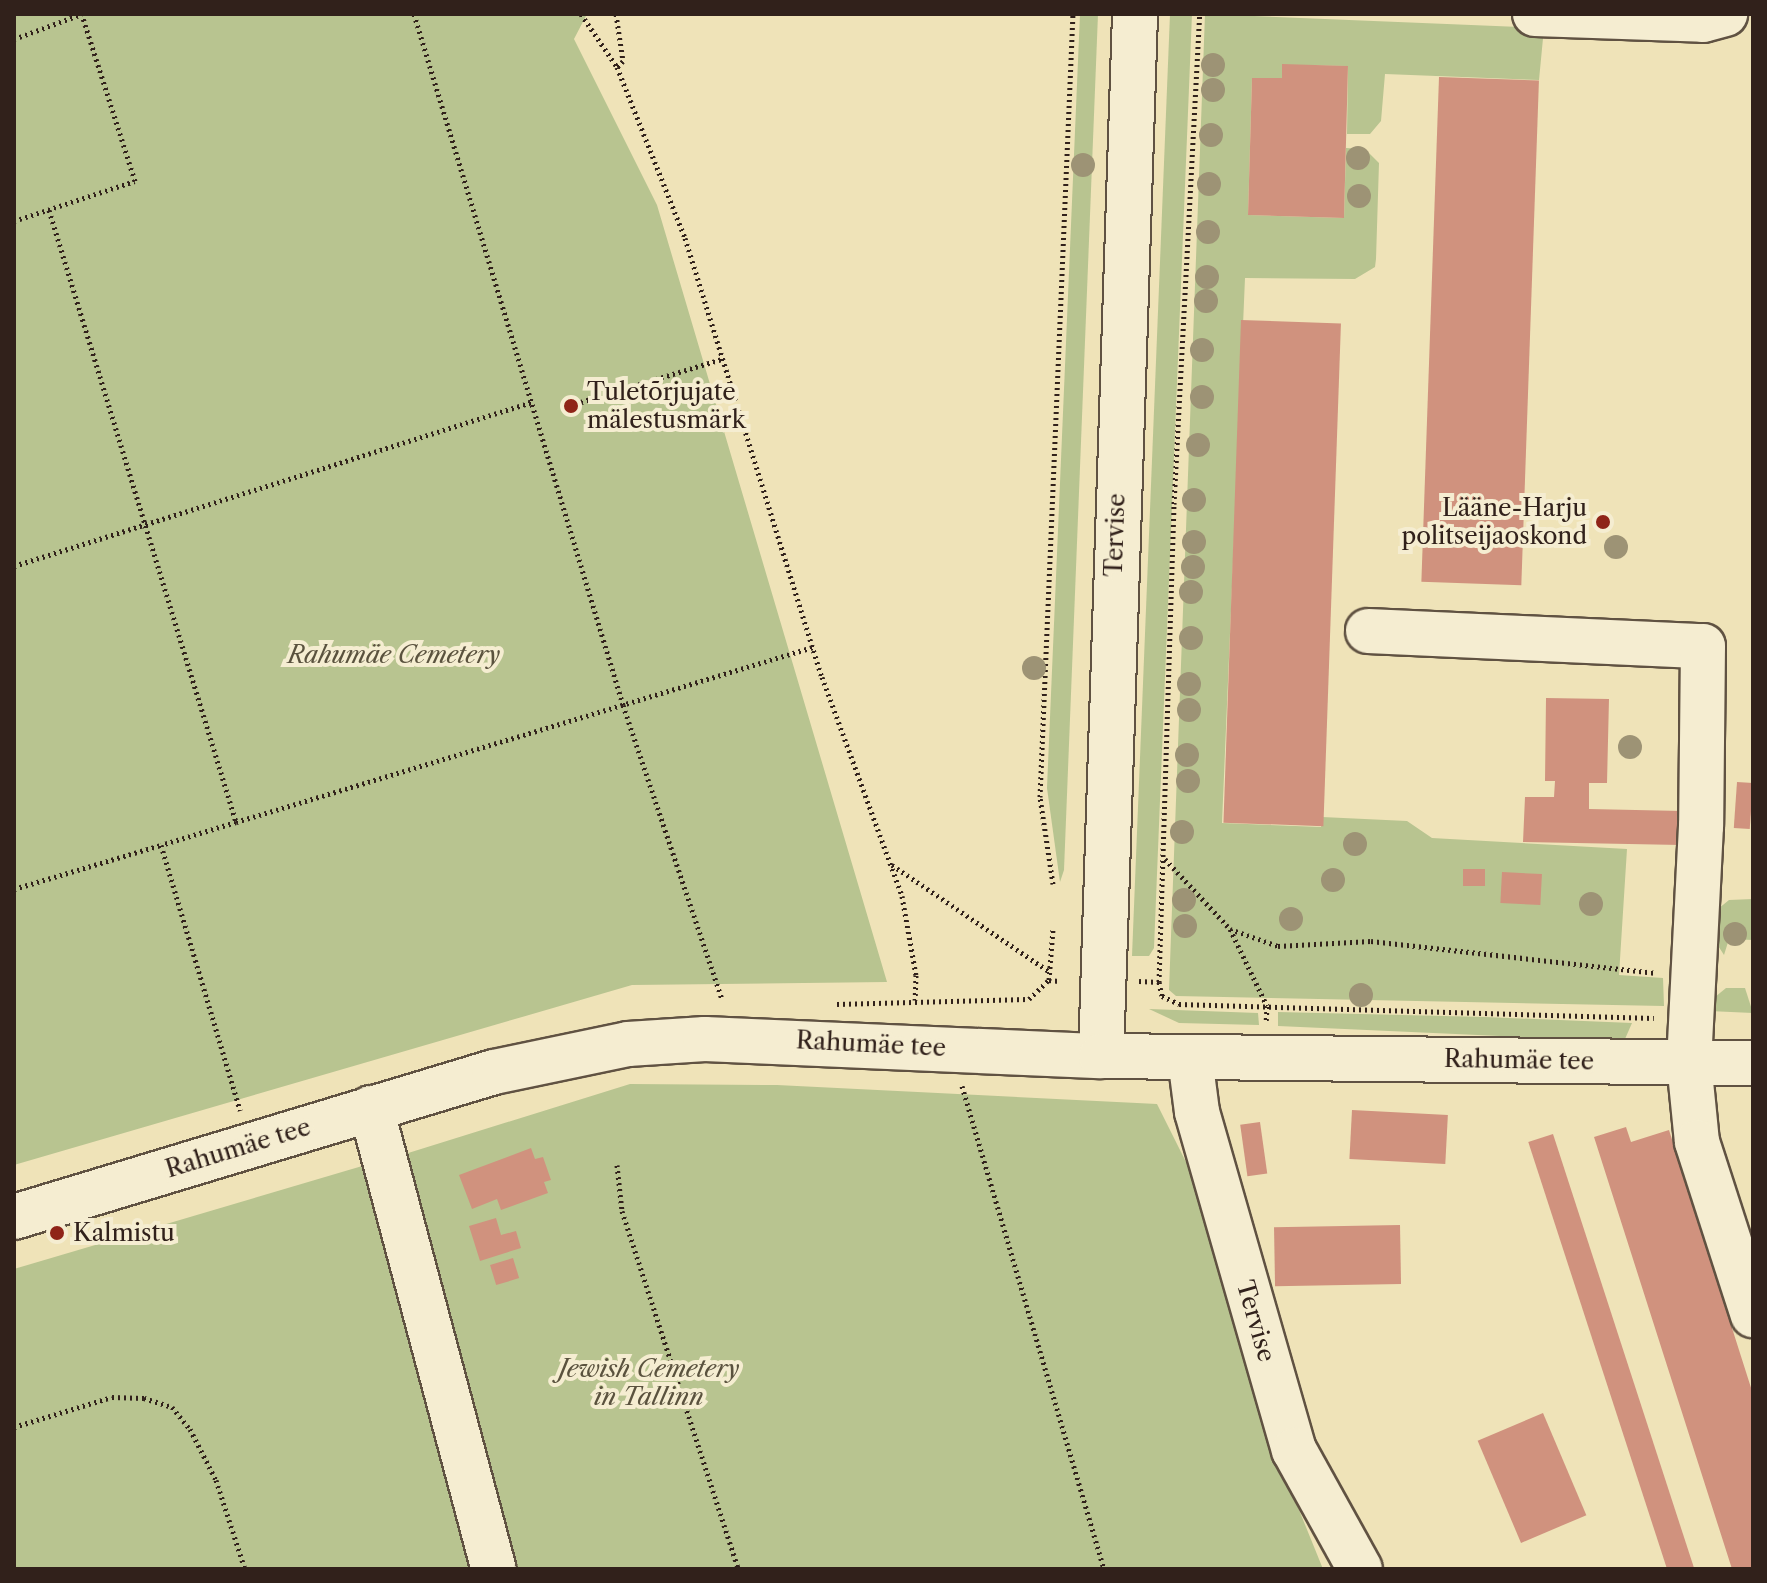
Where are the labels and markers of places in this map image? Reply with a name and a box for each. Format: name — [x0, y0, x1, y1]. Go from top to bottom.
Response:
place label: Tuletõrjujate mälestusmärk — [587, 378, 746, 434]
marker: Tuletõrjujate mälestusmärk — [562, 397, 580, 415]
place label: Lääne-Harju politseijaoskond — [1401, 494, 1587, 550]
marker: Lääne-Harju politseijaoskond — [1594, 513, 1612, 531]
place label: Kalmistu — [73, 1219, 175, 1247]
marker: Kalmistu — [48, 1224, 66, 1242]

